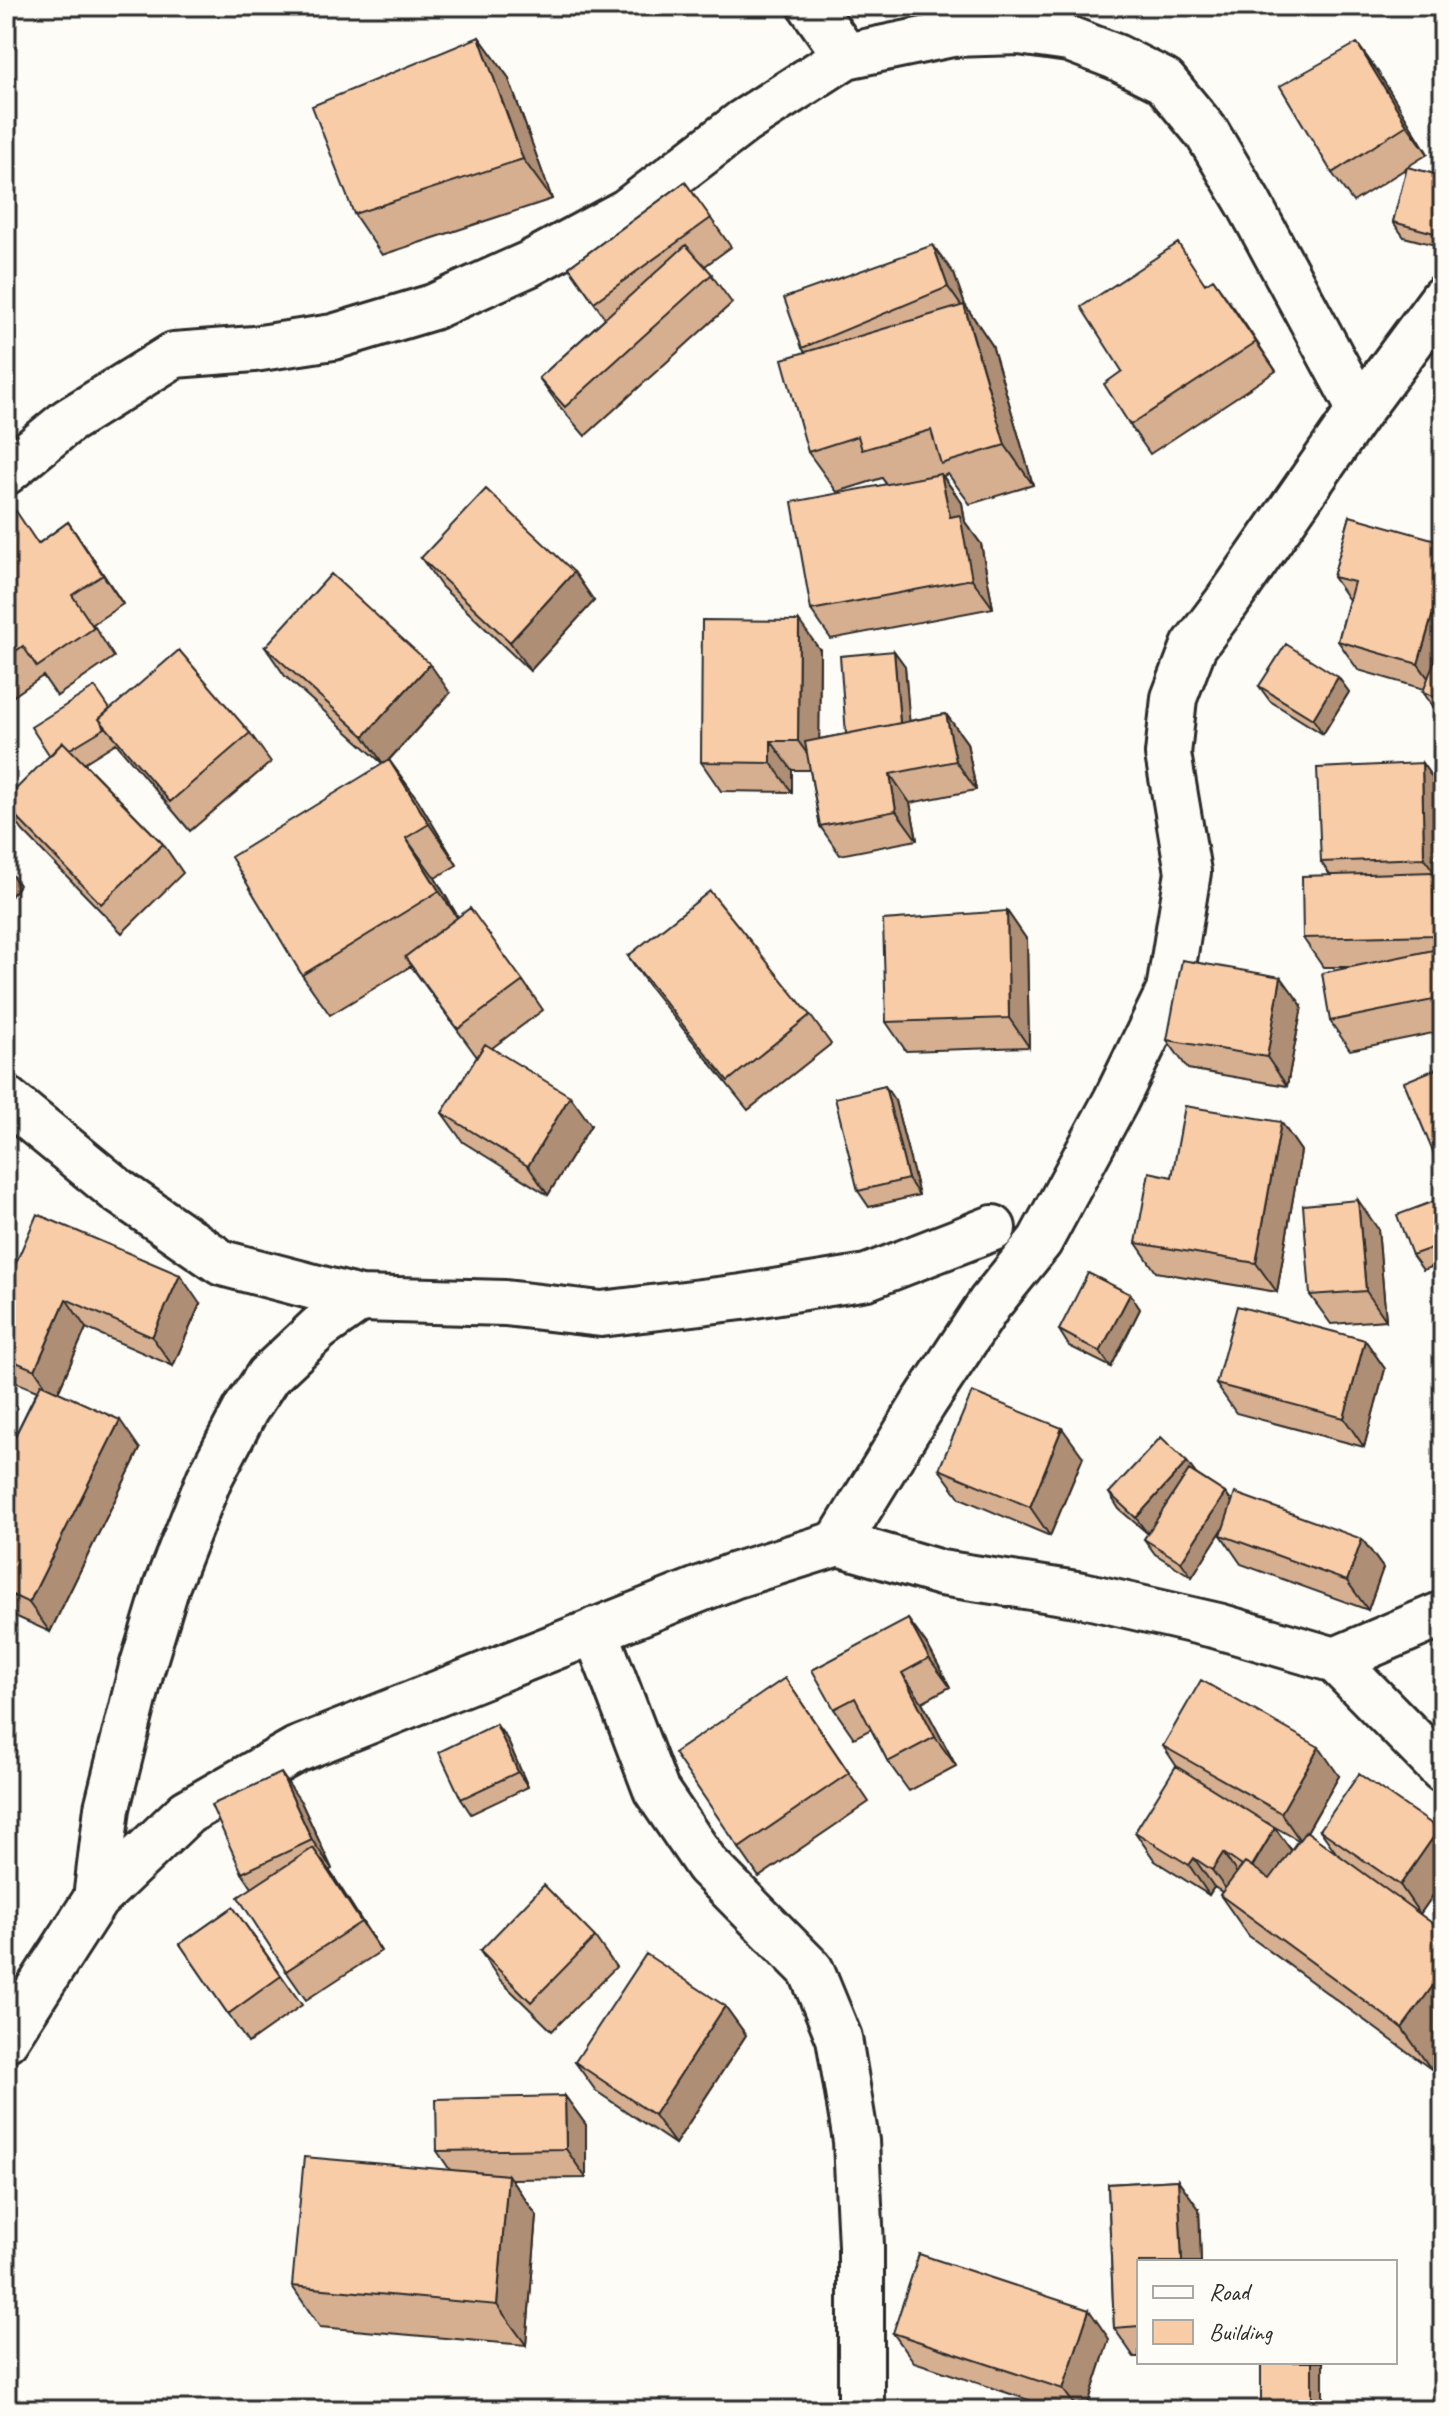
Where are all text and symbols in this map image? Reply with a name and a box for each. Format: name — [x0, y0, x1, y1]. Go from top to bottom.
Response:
legend — [1137, 2260, 1397, 2364]
text: Road — [1209, 2277, 1253, 2307]
text: Building — [1209, 2317, 1274, 2347]

